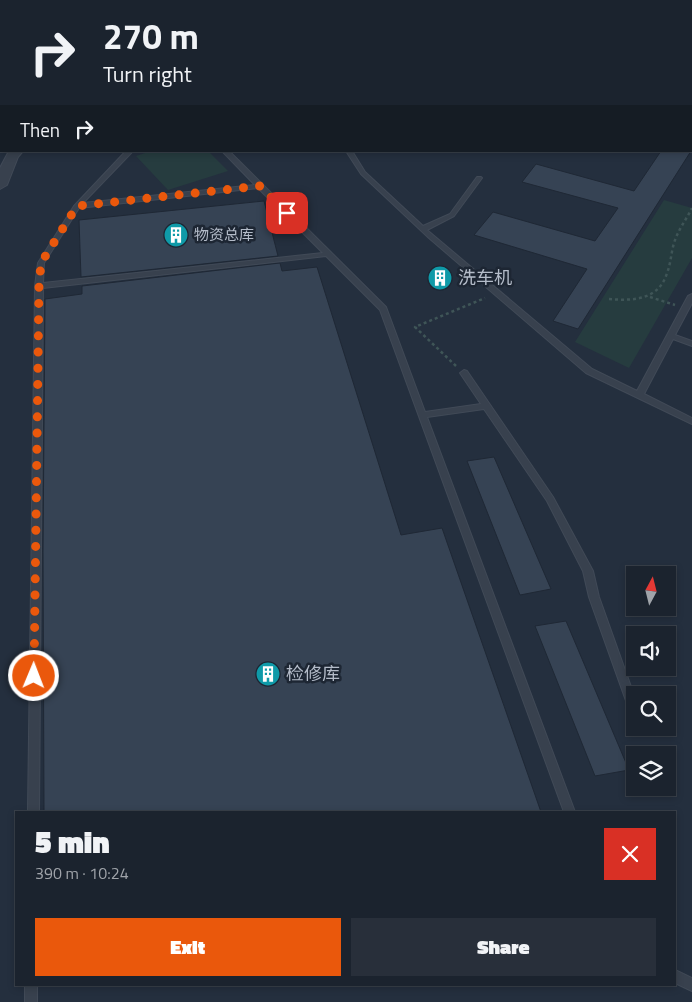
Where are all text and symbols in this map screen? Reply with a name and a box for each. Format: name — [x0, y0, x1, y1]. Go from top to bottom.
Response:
text: 270 m — [103, 9, 199, 63]
icon: right — [20, 20, 85, 85]
text: Turn right — [103, 57, 192, 91]
text: Then — [20, 115, 60, 144]
icon: right — [70, 115, 98, 143]
pin — [266, 192, 308, 234]
icon: arrive — [273, 199, 301, 227]
building icon: 物资总库 — [163, 222, 189, 248]
place label: 物资总库 — [194, 223, 254, 246]
place label: 洗车机 — [458, 264, 512, 291]
building icon: 洗车机 — [427, 265, 453, 291]
north arrow — [626, 566, 676, 616]
map controls — [626, 566, 676, 796]
button: sound — [626, 626, 676, 676]
position arrow — [7, 649, 59, 701]
place label: 检修库 — [286, 660, 340, 687]
building icon: 检修库 — [255, 661, 281, 687]
button: search — [626, 686, 676, 736]
button: layers — [626, 746, 676, 796]
text: 5 min — [35, 819, 110, 865]
button: close — [604, 828, 656, 880]
text: 390 m · 10:24 — [35, 861, 129, 885]
button: Exit — [35, 918, 341, 976]
button: Share — [351, 918, 656, 976]

